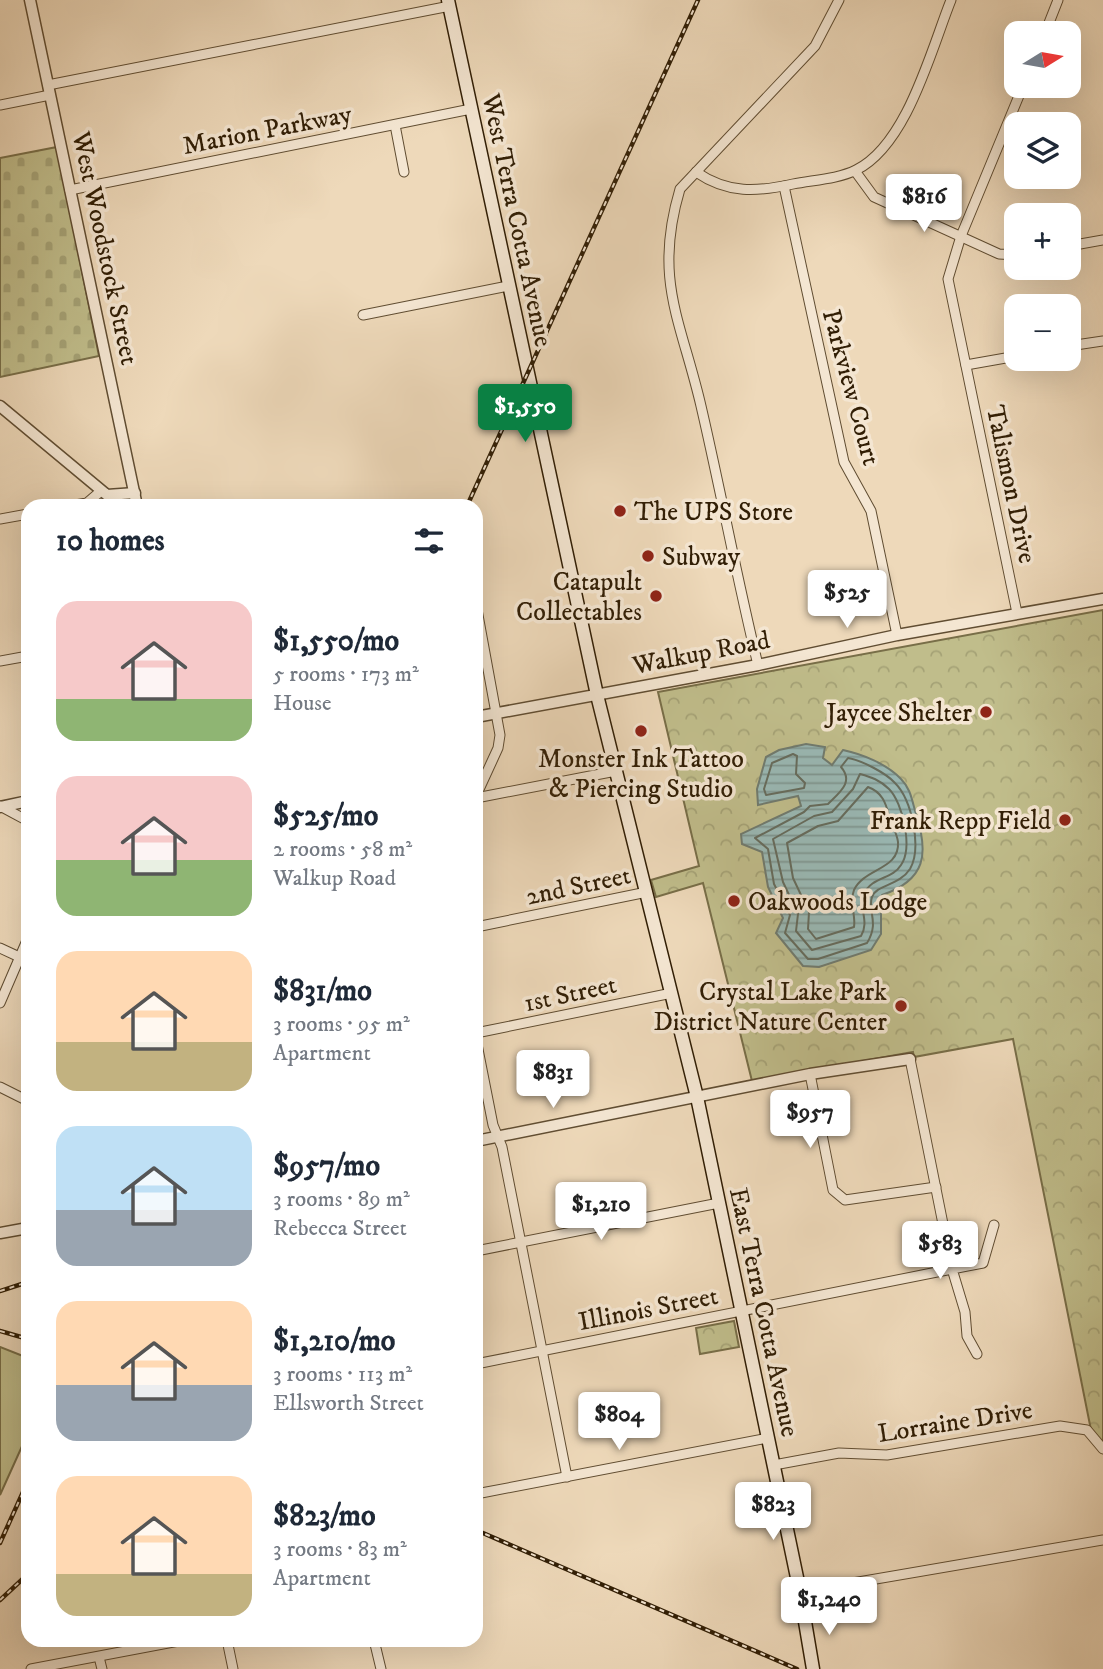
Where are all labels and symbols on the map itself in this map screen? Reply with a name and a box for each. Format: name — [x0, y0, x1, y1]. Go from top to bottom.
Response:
north arrow — [1004, 21, 1082, 98]
street label: West Terra Cotta Avenue — [473, 90, 559, 350]
street label: Marion Parkway — [180, 98, 355, 163]
street label: West Woodstock Street — [63, 128, 145, 368]
pin: $816 — [883, 174, 965, 234]
street label: Parkview Court — [814, 306, 887, 469]
pin: $1,550 — [468, 384, 582, 444]
street label: Talismon Drive — [978, 402, 1043, 566]
place label: The UPS Store — [634, 496, 793, 529]
marker: The UPS Store — [612, 503, 628, 519]
place label: Subway — [662, 541, 741, 574]
marker: Subway — [640, 548, 656, 564]
place label: Catapult Collectables — [516, 566, 642, 629]
pin: $525 — [806, 570, 888, 630]
marker: Catapult Collectables — [648, 588, 664, 604]
street label: Walkup Road — [629, 624, 773, 683]
place label: Jaycee Shelter — [824, 697, 972, 730]
marker: Jaycee Shelter — [978, 704, 994, 720]
marker: Monster Ink Tattoo & Piercing Studio — [633, 723, 649, 739]
place label: Monster Ink Tattoo & Piercing Studio — [538, 743, 744, 806]
place label: Frank Repp Field — [870, 805, 1051, 838]
marker: Frank Repp Field — [1057, 812, 1073, 828]
street label: 2nd Street — [523, 859, 634, 914]
place label: Oakwoods Lodge — [748, 886, 927, 919]
marker: Oakwoods Lodge — [726, 893, 742, 909]
street label: 1st Street — [521, 969, 620, 1020]
place label: Crystal Lake Park District Nature Center — [654, 976, 887, 1039]
marker: Crystal Lake Park District Nature Center — [893, 998, 909, 1014]
pin: $831 — [512, 1050, 594, 1110]
pin: $957 — [769, 1090, 851, 1150]
pin: $1,210 — [544, 1182, 658, 1242]
street label: East Terra Cotta Avenue — [721, 1185, 806, 1440]
pin: $583 — [899, 1222, 981, 1281]
street label: Illinois Street — [576, 1280, 721, 1339]
pin: $804 — [578, 1392, 660, 1452]
street label: Lorraine Drive — [876, 1394, 1035, 1451]
pin: $823 — [732, 1482, 814, 1542]
pin: $1,240 — [772, 1578, 886, 1637]

